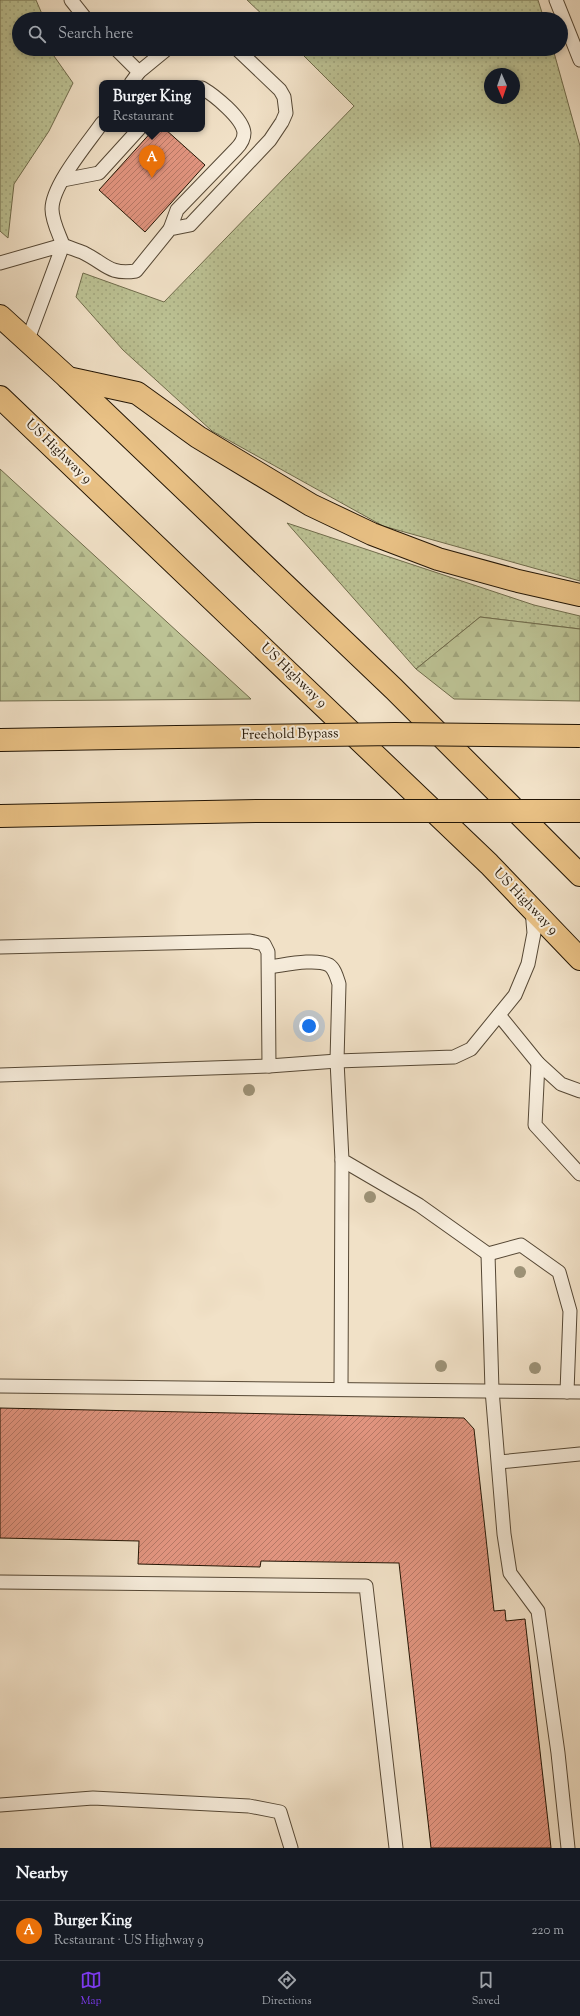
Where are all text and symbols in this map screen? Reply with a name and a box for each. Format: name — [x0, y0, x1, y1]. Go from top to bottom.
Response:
search box — [12, 12, 568, 56]
icon: search — [26, 23, 48, 45]
text: Search here — [58, 24, 133, 45]
north arrow — [484, 68, 520, 104]
popup — [99, 80, 205, 132]
text: Burger King — [113, 87, 191, 108]
text: Restaurant — [113, 108, 174, 126]
pin: A — [139, 145, 165, 178]
street label: US Highway 9 — [20, 415, 96, 489]
street label: US Highway 9 — [255, 639, 331, 713]
street label: Freehold Bypass — [241, 724, 339, 746]
street label: US Highway 9 — [488, 864, 562, 940]
your location — [299, 1016, 319, 1036]
text: Nearby — [16, 1862, 68, 1886]
text: Burger King — [54, 1911, 132, 1932]
text: A — [24, 1922, 34, 1940]
text: 220 m — [531, 1922, 564, 1940]
text: Restaurant · US Highway 9 — [54, 1932, 204, 1950]
tab: Map — [80, 1969, 102, 2009]
tab: Directions — [262, 1969, 312, 2009]
tab: Saved — [472, 1969, 500, 2009]

